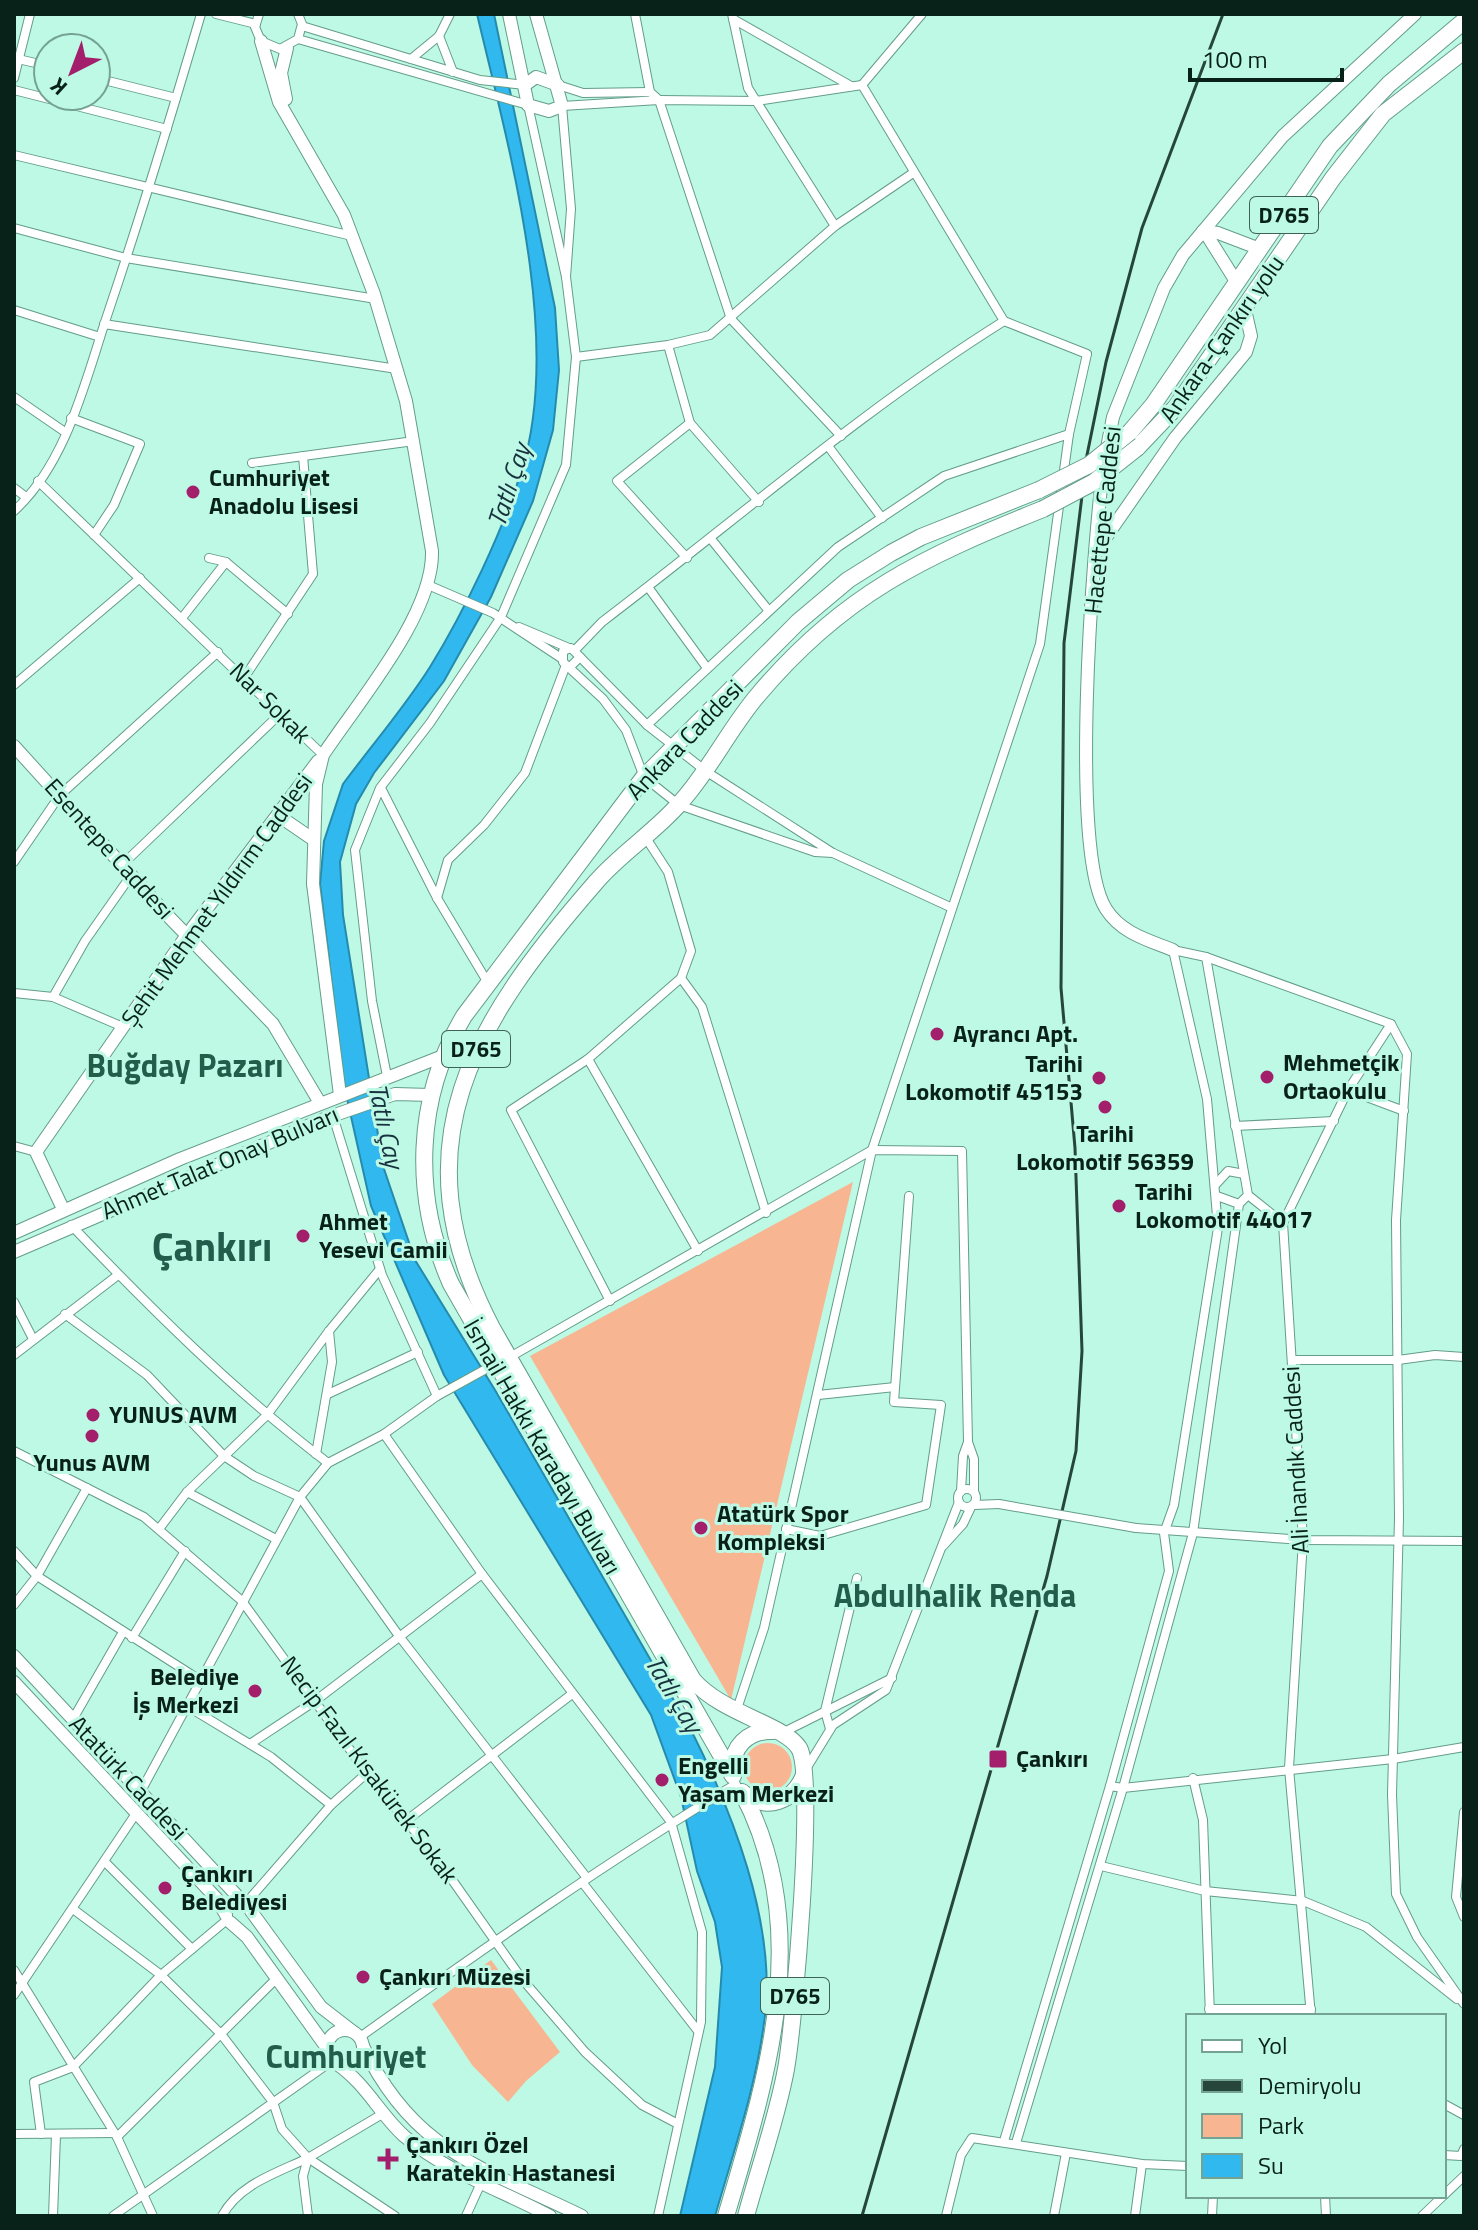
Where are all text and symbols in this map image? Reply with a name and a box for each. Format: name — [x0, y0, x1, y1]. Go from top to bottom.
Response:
north arrow — [32, 32, 112, 112]
scale bar — [1190, 32, 1342, 82]
text: 100 m — [1202, 41, 1268, 77]
text: K — [42, 70, 75, 104]
road number: D765 — [1250, 197, 1318, 233]
street label: Ankara-Çankırı yolu — [1150, 247, 1293, 430]
street label: Hacettepe Caddesi — [1074, 424, 1130, 616]
water label: Tatlı Çay — [477, 435, 541, 532]
place label: Cumhuriyet Anadolu Lisesi — [209, 459, 359, 523]
marker: Cumhuriyet Anadolu Lisesi — [184, 483, 202, 501]
street label: Nar Sokak — [222, 653, 320, 752]
street label: Ankara Caddesi — [617, 671, 751, 808]
street label: Şehit Mehmet Yıldırım Caddesi — [112, 765, 321, 1034]
street label: Esentepe Caddesi — [36, 770, 183, 927]
place label: Ayrancı Apt. — [953, 1015, 1078, 1051]
marker: Ayrancı Apt. — [928, 1025, 946, 1043]
road number: D765 — [442, 1031, 510, 1067]
district label: Buğday Pazarı — [86, 1041, 284, 1089]
place label: Mehmetçik Ortaokulu — [1283, 1044, 1400, 1108]
place label: Tarihi Lokomotif 45153 — [905, 1045, 1083, 1109]
marker: Mehmetçik Ortaokulu — [1258, 1068, 1276, 1086]
marker: Tarihi Lokomotif 45153 — [1090, 1069, 1108, 1087]
water label: Tatlı Çay — [359, 1080, 415, 1175]
street label: Ahmet Talat Onay Bulvarı — [96, 1096, 344, 1228]
marker: Tarihi Lokomotif 56359 — [1096, 1098, 1114, 1116]
place label: Tarihi Lokomotif 56359 — [1016, 1115, 1194, 1179]
place label: Tarihi Lokomotif 44017 — [1135, 1173, 1313, 1237]
marker: Tarihi Lokomotif 44017 — [1110, 1197, 1128, 1215]
place label: Ahmet Yesevi Camii — [319, 1203, 448, 1267]
district label: Çankırı — [152, 1216, 272, 1277]
marker: Ahmet Yesevi Camii — [294, 1227, 312, 1245]
street label: İsmail Hakkı Karadayı Bulvarı — [455, 1312, 631, 1581]
street label: Ali İnandık Caddesi — [1272, 1365, 1318, 1555]
place label: YUNUS AVM — [109, 1396, 238, 1432]
marker: YUNUS AVM — [84, 1406, 102, 1424]
marker: Yunus AVM — [83, 1427, 101, 1445]
place label: Yunus AVM — [33, 1444, 151, 1480]
place label: Atatürk Spor Kompleksi — [717, 1495, 849, 1559]
marker: Atatürk Spor Kompleksi — [692, 1519, 710, 1537]
district label: Abdulhalik Renda — [834, 1571, 1076, 1619]
water label: Tatlı Çay — [636, 1647, 715, 1743]
street label: Necip Fazıl Kısakürek Sokak — [272, 1648, 468, 1891]
place label: Belediye İş Merkezi — [132, 1658, 239, 1722]
marker: Belediye İş Merkezi — [246, 1682, 264, 1700]
street label: Atatürk Caddesi — [61, 1707, 196, 1848]
place label: Çankırı — [1016, 1740, 1088, 1776]
place label: Engelli Yaşam Merkezi — [678, 1747, 834, 1811]
marker: Çankırı — [987, 1748, 1009, 1770]
marker: Engelli Yaşam Merkezi — [653, 1771, 671, 1789]
place label: Çankırı Belediyesi — [181, 1855, 288, 1919]
marker: Çankırı Belediyesi — [156, 1879, 174, 1897]
place label: Çankırı Müzesi — [379, 1958, 531, 1994]
marker: Çankırı Müzesi — [354, 1968, 372, 1986]
road number: D765 — [761, 1978, 829, 2014]
legend — [1186, 2014, 1446, 2198]
text: Yol — [1258, 2027, 1287, 2063]
district label: Cumhuriyet — [266, 2032, 427, 2080]
text: Demiryolu — [1258, 2067, 1362, 2103]
text: Park — [1258, 2107, 1304, 2143]
place label: Çankırı Özel Karatekin Hastanesi — [406, 2126, 616, 2190]
text: Su — [1258, 2147, 1284, 2183]
marker: Çankırı Özel Karatekin Hastanesi — [377, 2148, 399, 2170]

